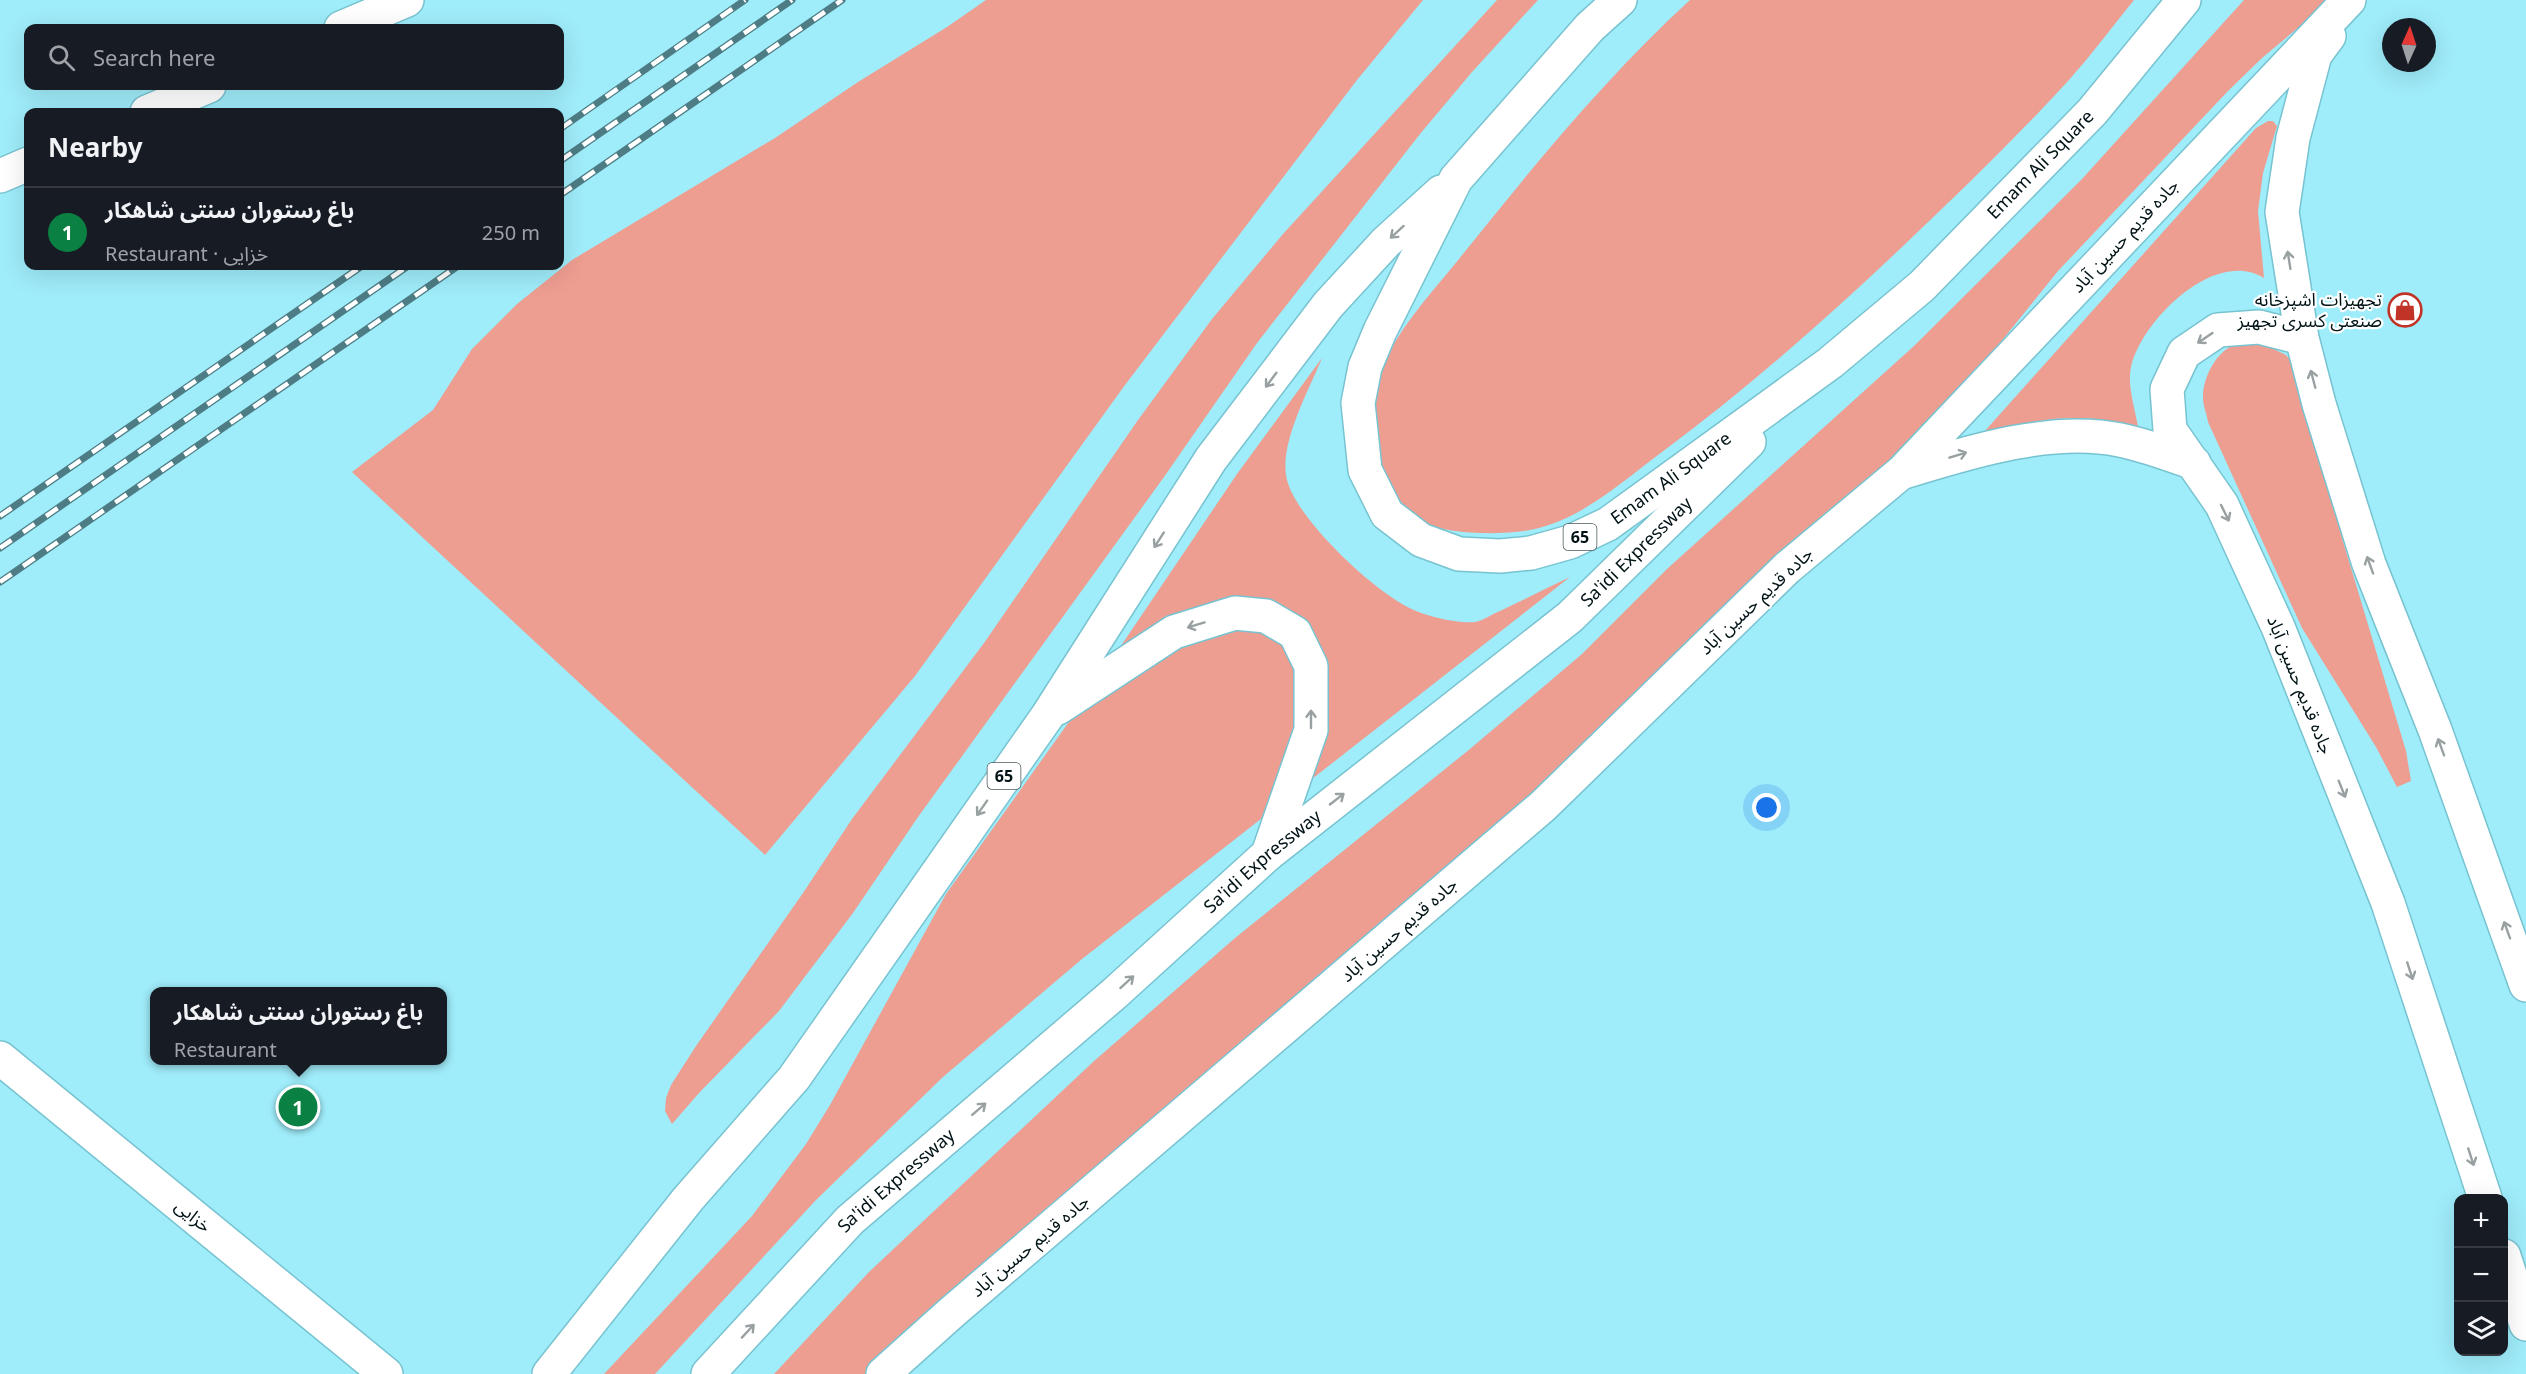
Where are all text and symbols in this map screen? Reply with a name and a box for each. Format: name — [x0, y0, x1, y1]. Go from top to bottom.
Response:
north arrow — [2382, 18, 2436, 72]
search box — [24, 24, 564, 90]
icon: search — [45, 41, 78, 74]
text: Search here — [93, 42, 215, 72]
street label: Emam Ali Square — [1981, 104, 2098, 224]
text: Nearby — [48, 129, 143, 165]
street label: جاده قدیم حسین آباد — [2065, 173, 2185, 299]
text: باغ رستوران سنتی شاهکار — [105, 194, 354, 224]
text: 1 — [62, 219, 73, 246]
text: 250 m — [482, 219, 540, 246]
one-way arrow — [1390, 225, 1405, 239]
text: Restaurant · خزایی — [105, 240, 268, 267]
one-way arrow — [2284, 250, 2295, 270]
place label: تجهیزات اشپزخانه صنعتی کسری تجهیز — [2237, 287, 2382, 332]
shop icon: تجهیزات اشپزخانه صنعتی کسری تجهیز — [2387, 292, 2423, 328]
one-way arrow — [2197, 332, 2214, 345]
one-way arrow — [2306, 370, 2318, 389]
one-way arrow — [1264, 372, 1277, 388]
street label: Emam Ali Square — [1605, 426, 1735, 529]
one-way arrow — [1948, 449, 1967, 460]
street label: Sa'idi Expressway — [1575, 491, 1698, 611]
one-way arrow — [2219, 503, 2231, 521]
road number: 65 — [1564, 524, 1596, 550]
one-way arrow — [1153, 531, 1165, 548]
street label: جاده قدیم حسین آباد — [1693, 541, 1819, 661]
one-way arrow — [2363, 556, 2374, 575]
street label: جاده قدیم حسین آباد — [2260, 612, 2340, 758]
one-way arrow — [1187, 620, 1206, 631]
one-way arrow — [1305, 709, 1317, 729]
one-way arrow — [2434, 738, 2445, 757]
road number: 65 — [988, 763, 1020, 789]
one-way arrow — [2337, 779, 2348, 797]
one-way arrow — [1329, 793, 1345, 806]
your location — [1752, 793, 1781, 822]
one-way arrow — [976, 799, 988, 816]
street label: Sa'idi Expressway — [1198, 803, 1326, 918]
street label: جاده قدیم حسین آباد — [1335, 872, 1463, 988]
one-way arrow — [2500, 921, 2511, 940]
one-way arrow — [2405, 961, 2416, 980]
one-way arrow — [1119, 975, 1134, 989]
popup — [150, 987, 447, 1065]
text: باغ رستوران سنتی شاهکار — [174, 996, 423, 1026]
text: Restaurant — [174, 1036, 277, 1063]
pin: 1 — [278, 1084, 318, 1130]
one-way arrow — [971, 1102, 986, 1116]
street label: Sa'idi Expressway — [831, 1122, 960, 1237]
one-way arrow — [2466, 1147, 2477, 1166]
street label: جاده قدیم حسین آباد — [965, 1189, 1095, 1303]
street label: خزایی — [170, 1193, 217, 1237]
map controls — [2454, 1194, 2508, 1356]
button: + — [2454, 1194, 2508, 1248]
button: − — [2454, 1248, 2508, 1302]
button: layers — [2454, 1302, 2508, 1356]
one-way arrow — [741, 1324, 755, 1339]

